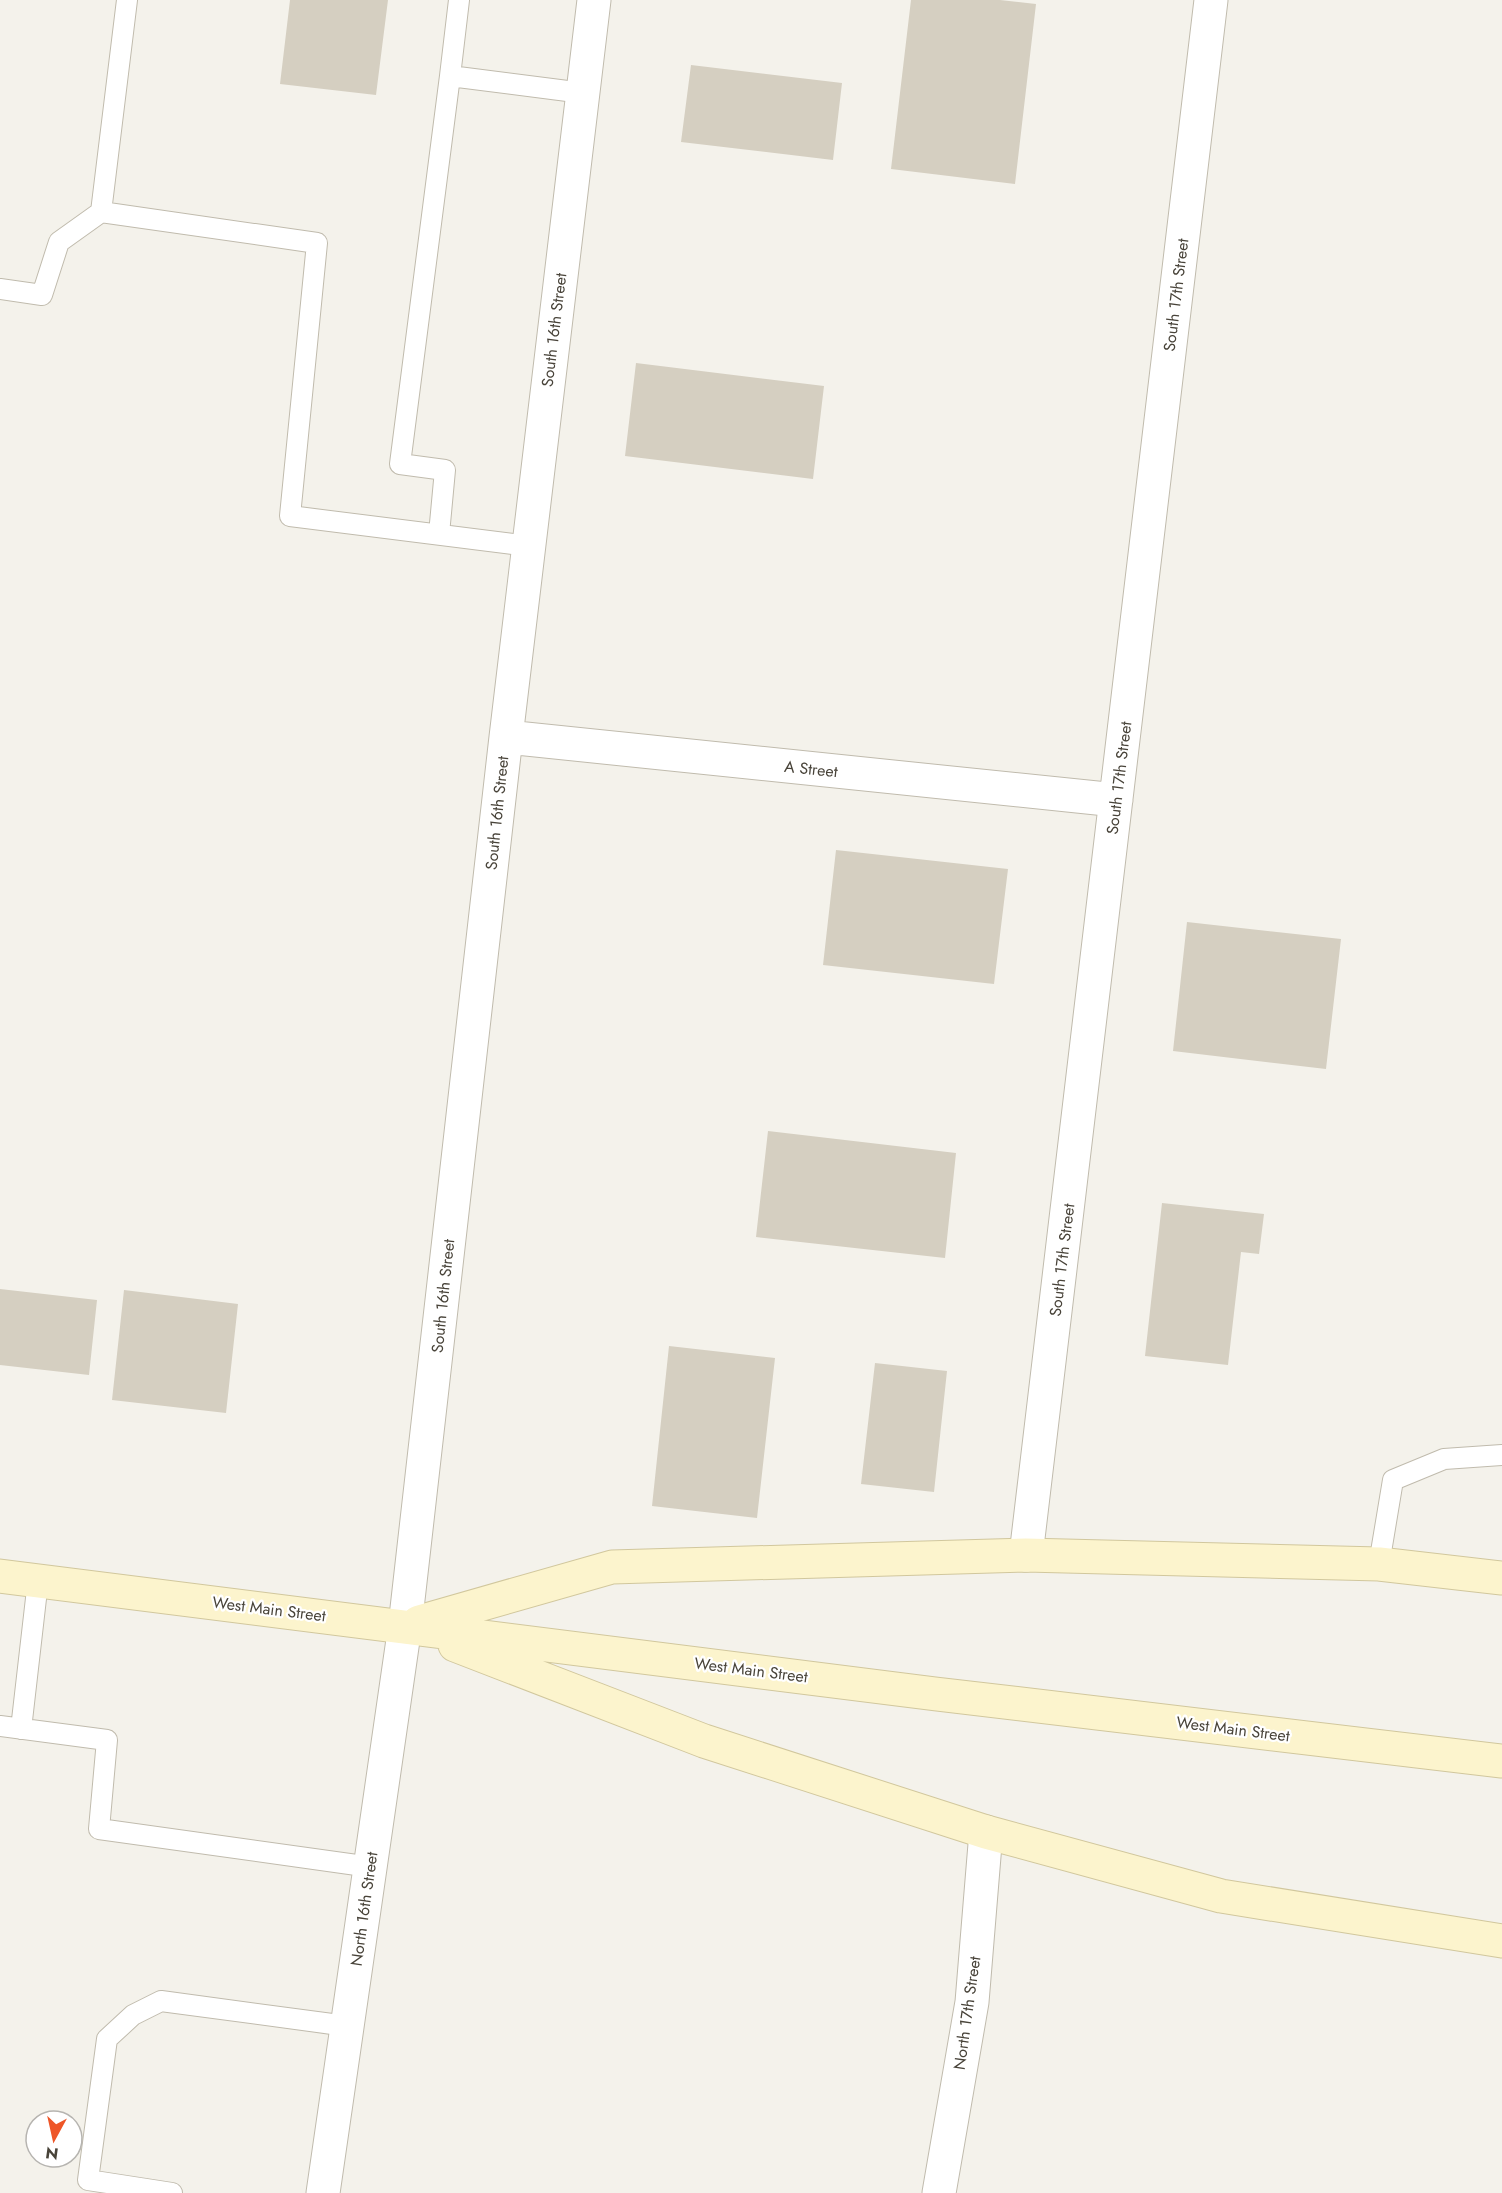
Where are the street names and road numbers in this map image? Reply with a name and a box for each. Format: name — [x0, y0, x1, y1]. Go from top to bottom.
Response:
street label: South 17th Street — [1158, 237, 1194, 353]
street label: South 16th Street — [536, 272, 572, 388]
street label: South 17th Street — [1101, 720, 1137, 836]
street label: South 16th Street — [480, 755, 514, 871]
street label: A Street — [783, 755, 839, 783]
street label: South 17th Street — [1044, 1202, 1080, 1318]
street label: South 16th Street — [426, 1238, 460, 1354]
street label: West Main Street — [211, 1591, 327, 1627]
street label: West Main Street — [693, 1652, 809, 1688]
street label: West Main Street — [1175, 1711, 1291, 1747]
street label: North 16th Street — [345, 1850, 383, 1968]
street label: North 17th Street — [948, 1955, 986, 2071]

